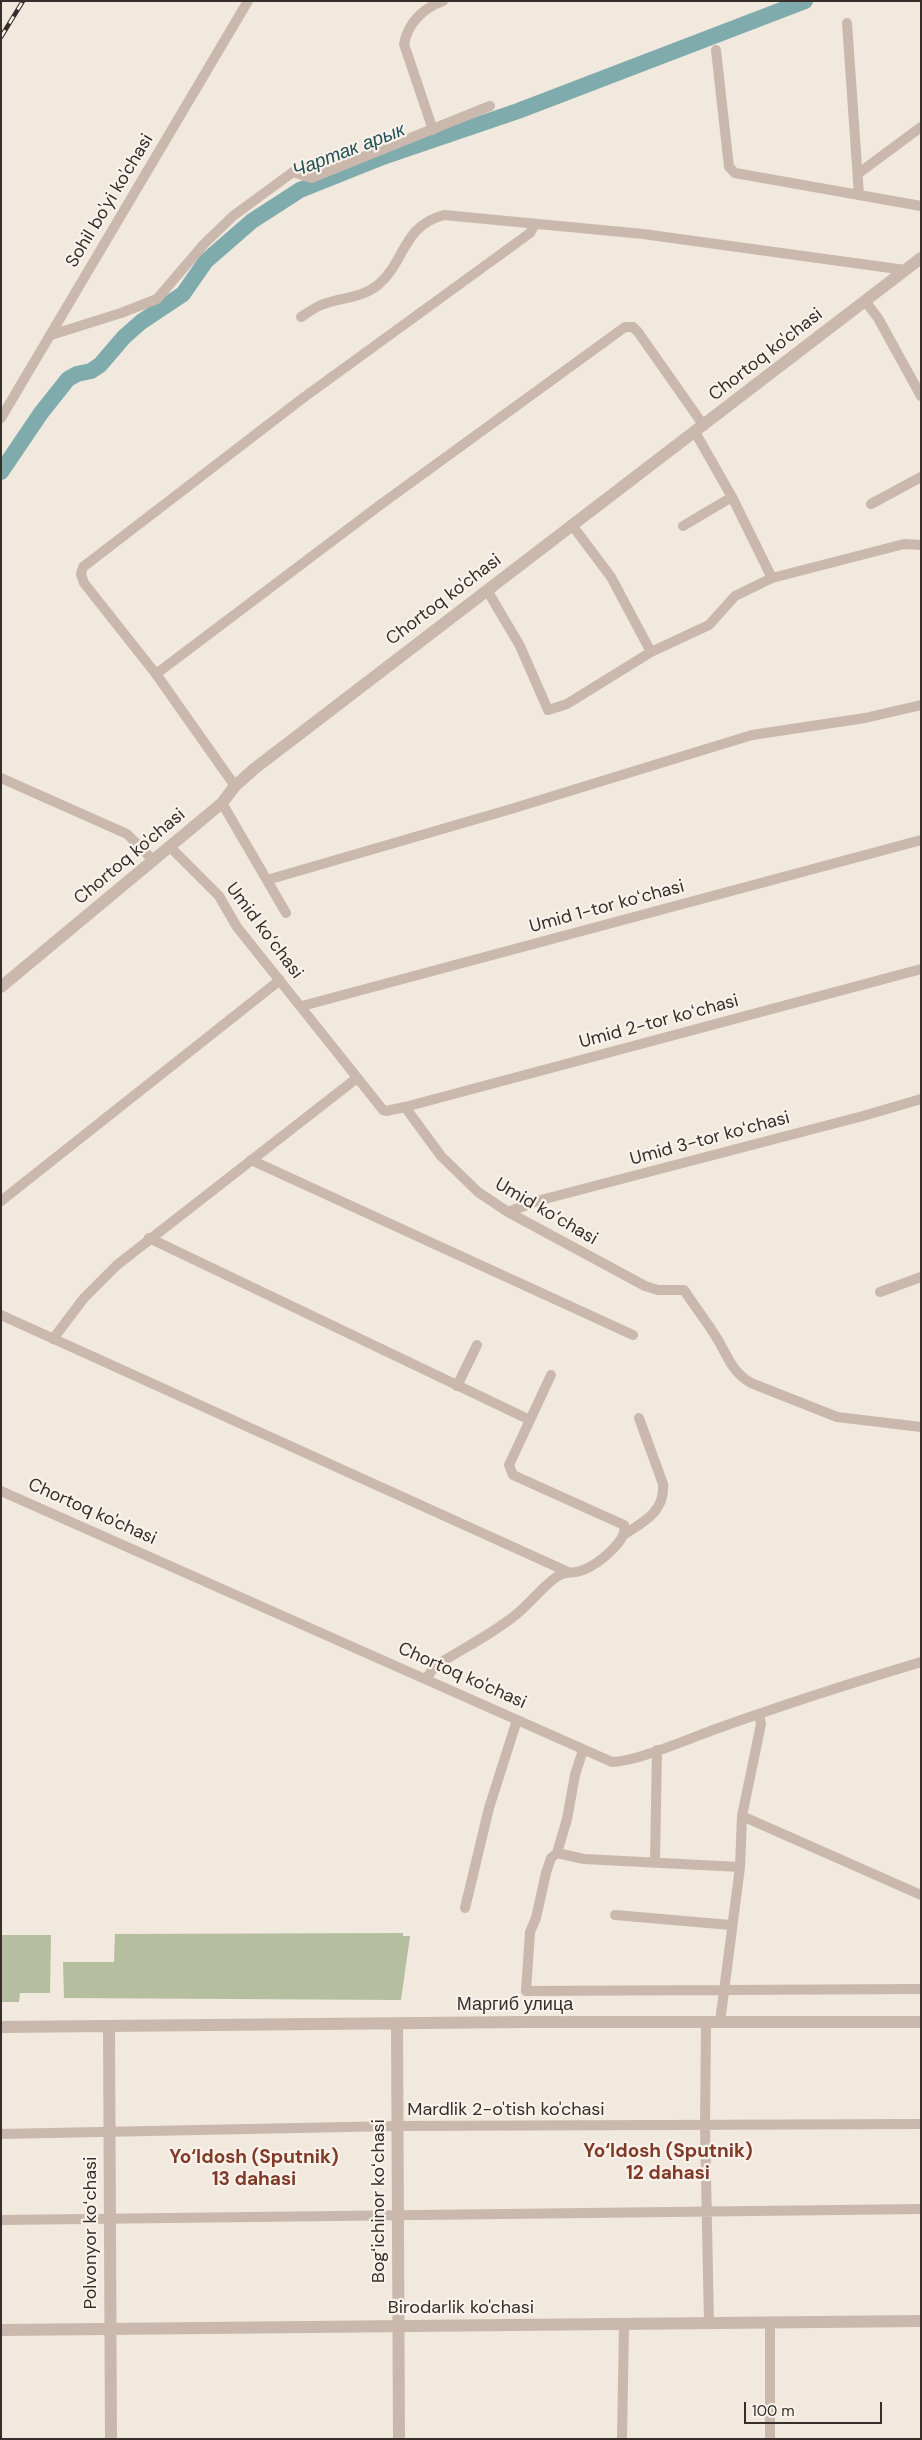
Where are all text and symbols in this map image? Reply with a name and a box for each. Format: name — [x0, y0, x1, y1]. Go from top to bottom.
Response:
water label: Чартак арык — [290, 119, 408, 183]
street label: Sohil bo'yi ko'chasi — [62, 130, 158, 272]
street label: Chortoq ko'chasi — [705, 304, 827, 406]
street label: Chortoq ko'chasi — [382, 550, 506, 650]
street label: Chortoq ko'chasi — [70, 804, 190, 910]
street label: Umid 1-tor koʻchasi — [527, 876, 687, 938]
street label: Umid ko‘chasi — [221, 879, 307, 983]
street label: Umid 2-tor koʻchasi — [577, 990, 741, 1054]
street label: Umid 3-tor koʻchasi — [628, 1107, 792, 1171]
street label: Umid ko‘chasi — [491, 1174, 601, 1250]
street label: Chortoq ko'chasi — [24, 1474, 160, 1550]
street label: Chortoq ko'chasi — [394, 1638, 530, 1714]
street label: Маргиб улица — [457, 1994, 573, 2016]
street label: Mardlik 2-o'tish ko'chasi — [407, 2099, 605, 2121]
street label: Bogʻichinor koʻchasi — [368, 2119, 390, 2283]
district label: Yo‘ldosh (Sputnik) 12 dahasi — [583, 2141, 753, 2185]
district label: Yo‘ldosh (Sputnik) 13 dahasi — [169, 2147, 339, 2191]
street label: Polvonyor koʻchasi — [80, 2157, 102, 2309]
street label: Birodarlik ko'chasi — [388, 2297, 534, 2319]
scale bar — [747, 2392, 884, 2424]
text: 100 m — [752, 2401, 795, 2421]

